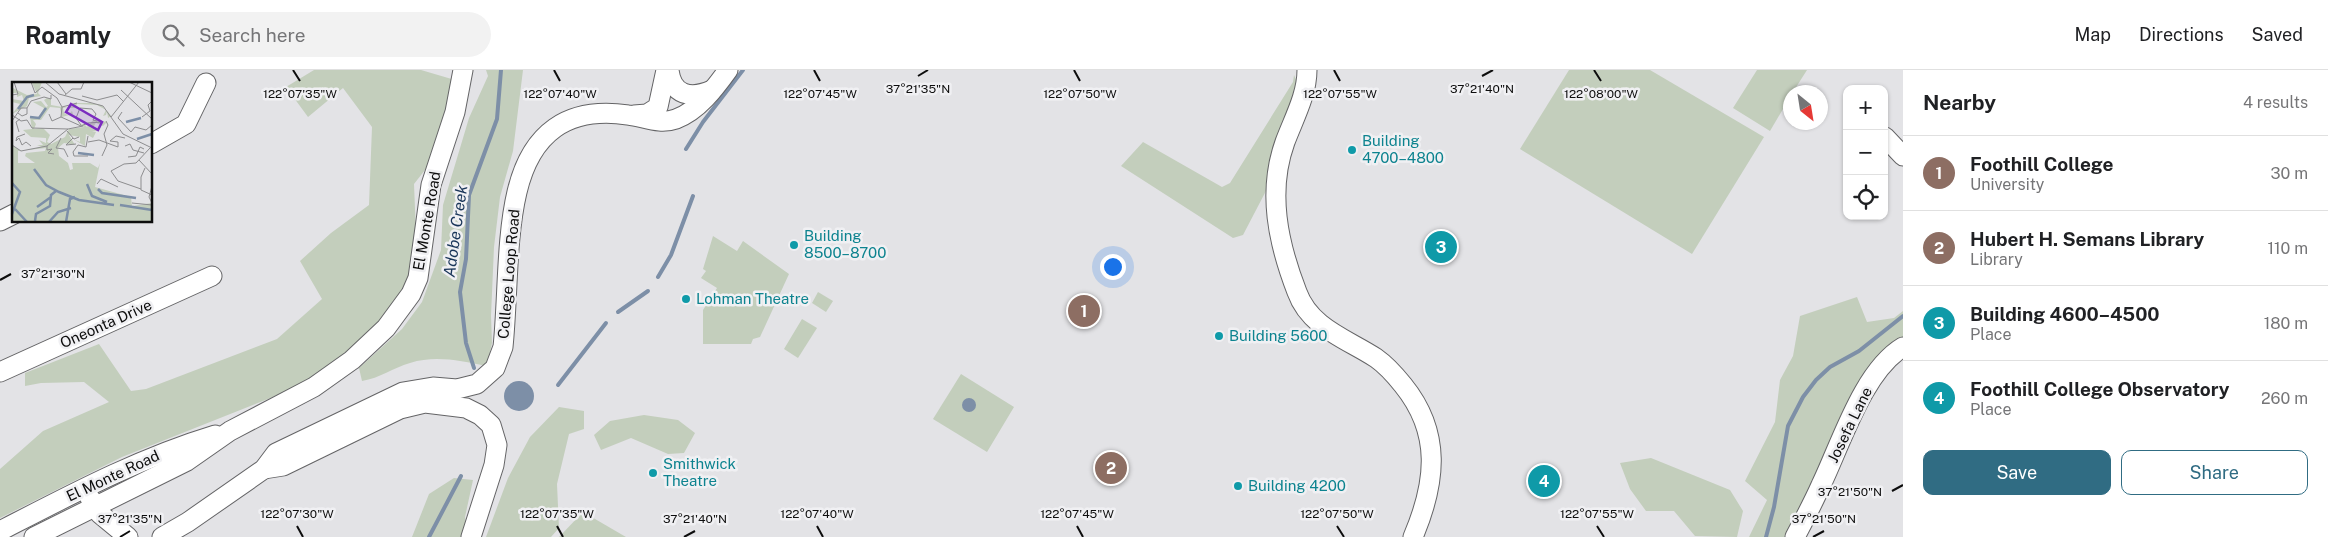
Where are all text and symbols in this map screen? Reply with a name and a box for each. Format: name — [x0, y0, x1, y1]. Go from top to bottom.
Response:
search box — [141, 12, 491, 57]
text: Roamly — [25, 21, 111, 49]
icon: search — [159, 21, 187, 49]
text: Search here — [199, 24, 306, 46]
text: Map — [2074, 24, 2111, 45]
text: Directions — [2139, 24, 2224, 45]
text: Saved — [2252, 24, 2303, 45]
inset map — [12, 82, 152, 222]
text: 37°21'35"N — [886, 82, 950, 96]
text: 37°21'40"N — [1450, 82, 1514, 96]
north arrow — [1783, 85, 1828, 130]
map controls — [1843, 85, 1888, 220]
button: + — [1843, 85, 1888, 130]
text: 122°07'35"W — [263, 87, 337, 101]
text: 122°07'40"W — [523, 87, 597, 101]
text: 122°07'45"W — [783, 87, 857, 101]
text: 122°07'50"W — [1043, 87, 1117, 101]
text: 122°07'55"W — [1303, 87, 1378, 101]
text: 122°08'00"W — [1564, 87, 1639, 101]
text: Nearby — [1923, 90, 1996, 115]
text: 4 results — [2243, 93, 2308, 112]
button: − — [1843, 130, 1888, 175]
place label: Building 4700–4800 — [1362, 132, 1444, 166]
marker: Building 4700–4800 — [1346, 144, 1358, 156]
text: Foothill College — [1970, 153, 2113, 175]
text: 1 — [1936, 164, 1942, 183]
text: 30 m — [2271, 164, 2308, 183]
street label: El Monte Road — [409, 170, 444, 272]
button: locate — [1843, 175, 1888, 220]
text: University — [1970, 175, 2044, 194]
water label: Adobe Creek — [440, 183, 471, 278]
street label: College Loop Road — [494, 208, 523, 340]
place label: Building 8500–8700 — [804, 227, 886, 261]
pin: 3 — [1425, 228, 1457, 266]
text: Hubert H. Semans Library — [1970, 228, 2204, 250]
marker: Building 8500–8700 — [788, 239, 800, 251]
text: 2 — [1934, 239, 1944, 258]
text: 110 m — [2267, 239, 2308, 258]
text: Library — [1970, 250, 2023, 269]
your location — [1100, 254, 1126, 280]
text: 37°21'30"N — [21, 267, 85, 281]
place label: Lohman Theatre — [696, 290, 809, 307]
pin: 1 — [1068, 292, 1100, 330]
marker: Lohman Theatre — [680, 293, 692, 305]
street label: Oneonta Drive — [57, 296, 154, 351]
text: Building 4600–4500 — [1970, 303, 2160, 325]
text: 3 — [1934, 314, 1944, 333]
text: 180 m — [2264, 314, 2308, 333]
text: Place — [1970, 325, 2012, 344]
place label: Building 5600 — [1229, 327, 1327, 344]
marker: Building 5600 — [1213, 330, 1225, 342]
text: Foothill College Observatory — [1970, 378, 2230, 400]
street label: Josefa Lane — [1824, 384, 1875, 465]
text: 4 — [1934, 389, 1944, 408]
text: 260 m — [2261, 389, 2308, 408]
text: Place — [1970, 400, 2012, 419]
street label: El Monte Road — [64, 447, 162, 504]
pin: 2 — [1095, 449, 1127, 487]
button: Save — [1923, 450, 2111, 495]
button: Share — [2121, 450, 2308, 495]
place label: Smithwick Theatre — [663, 455, 736, 489]
pin: 4 — [1528, 462, 1560, 500]
marker: Smithwick Theatre — [647, 467, 659, 479]
place label: Building 4200 — [1248, 477, 1346, 494]
marker: Building 4200 — [1232, 480, 1244, 492]
text: 37°21'50"N — [1818, 485, 1882, 499]
text: 122°07'30"W — [260, 507, 334, 521]
text: 122°07'35"W — [520, 507, 594, 521]
text: 122°07'40"W — [780, 507, 854, 521]
text: 122°07'45"W — [1040, 507, 1114, 521]
text: 122°07'50"W — [1300, 507, 1374, 521]
text: 122°07'55"W — [1560, 507, 1635, 521]
text: 37°21'35"N — [98, 512, 162, 526]
text: 37°21'40"N — [663, 512, 727, 526]
text: 37°21'50"N — [1792, 512, 1856, 526]

